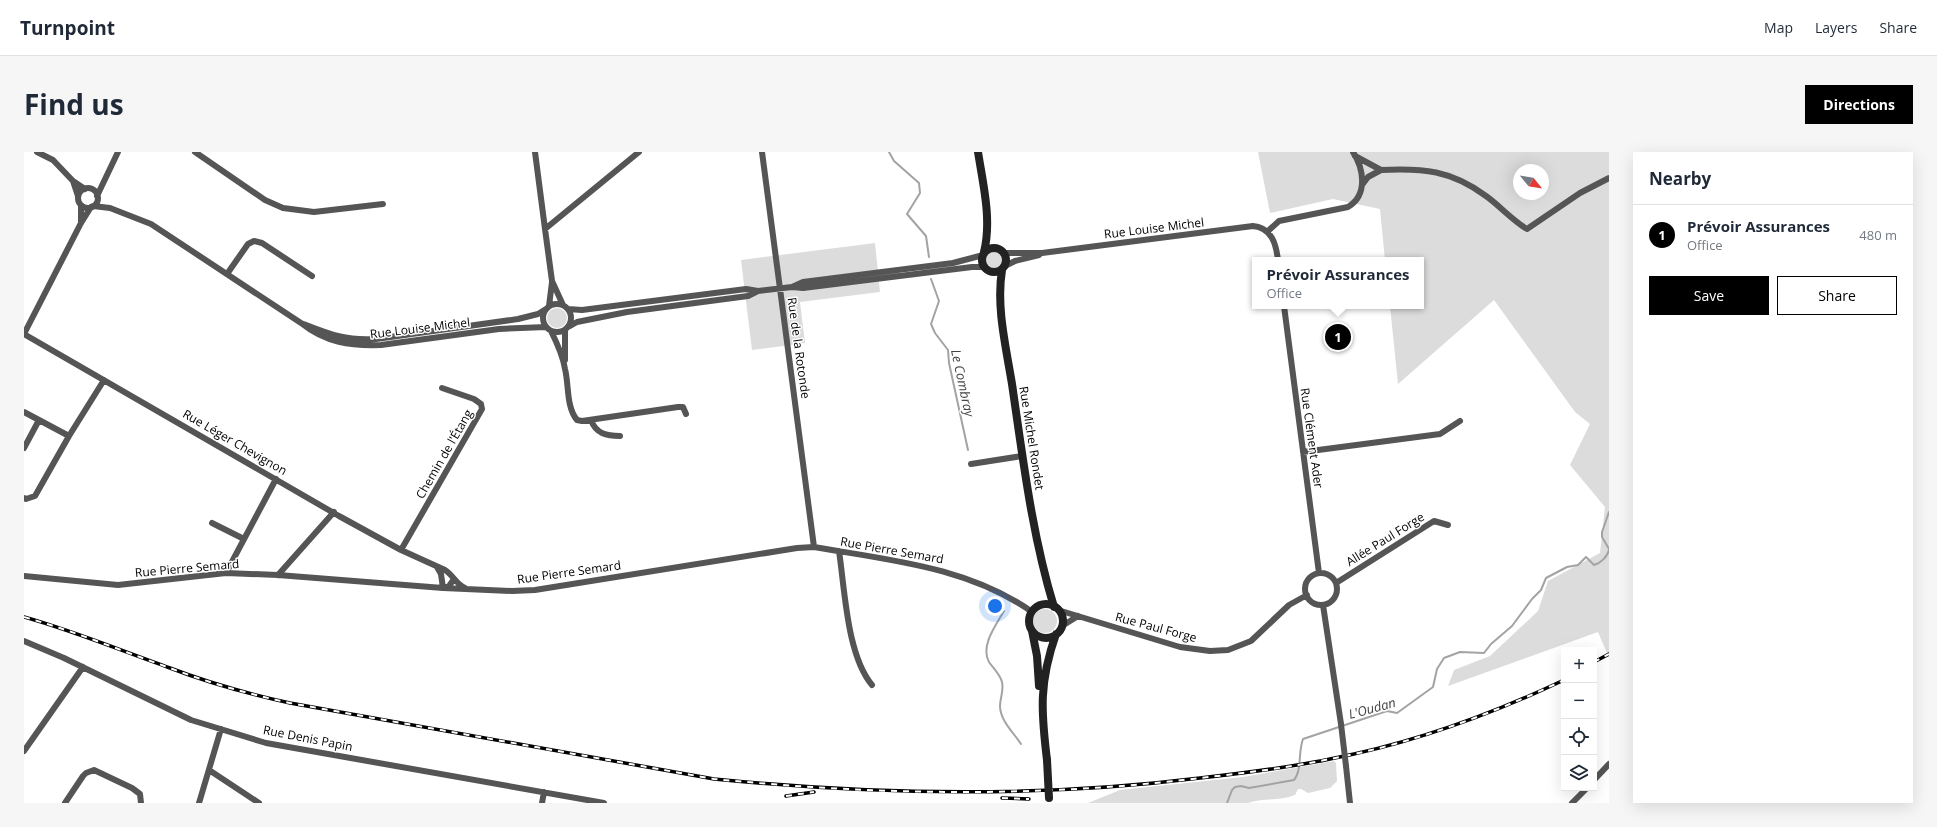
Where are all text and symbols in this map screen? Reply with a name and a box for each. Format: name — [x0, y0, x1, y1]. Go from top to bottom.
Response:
text: Turnpoint — [20, 15, 115, 41]
text: Map — [1764, 18, 1793, 37]
text: Layers — [1815, 18, 1857, 37]
text: Share — [1879, 18, 1917, 37]
text: Find us — [24, 85, 124, 123]
button: Directions — [1805, 85, 1913, 124]
north arrow — [1513, 164, 1549, 200]
text: Nearby — [1649, 167, 1711, 190]
street label: Rue Louise Michel — [1103, 213, 1205, 243]
text: Prévoir Assurances — [1687, 216, 1830, 236]
text: 1 — [1658, 226, 1666, 244]
text: 480 m — [1859, 226, 1897, 244]
text: Office — [1687, 236, 1723, 254]
popup — [1252, 257, 1424, 309]
text: Prévoir Assurances — [1266, 264, 1410, 284]
button: Save — [1649, 276, 1769, 315]
button: Share — [1777, 276, 1897, 315]
text: Office — [1266, 284, 1302, 302]
street label: Rue de la Rotonde — [783, 296, 815, 400]
street label: Rue Louise Michel — [369, 313, 471, 343]
pin: 1 — [1325, 322, 1351, 352]
water label: Le Combray — [947, 348, 979, 419]
street label: Rue Michel Rondet — [1015, 385, 1049, 491]
street label: Rue Clément Ader — [1297, 387, 1327, 489]
street label: Rue Léger Chevignon — [180, 405, 290, 479]
street label: Chemin de l'Étang — [411, 406, 477, 502]
street label: Allée Paul Forge — [1343, 508, 1428, 570]
street label: Rue Pierre Semard — [839, 533, 945, 567]
street label: Rue Pierre Semard — [134, 555, 240, 581]
street label: Rue Pierre Semard — [516, 556, 622, 588]
your location — [985, 596, 1005, 616]
street label: Rue Paul Forge — [1113, 608, 1199, 646]
map controls — [1561, 647, 1597, 791]
button: + — [1561, 647, 1597, 683]
button: − — [1561, 683, 1597, 719]
water label: L'Oudan — [1346, 693, 1398, 723]
button: locate — [1561, 719, 1597, 755]
street label: Rue Denis Papin — [262, 721, 354, 755]
button: layers — [1561, 755, 1597, 791]

